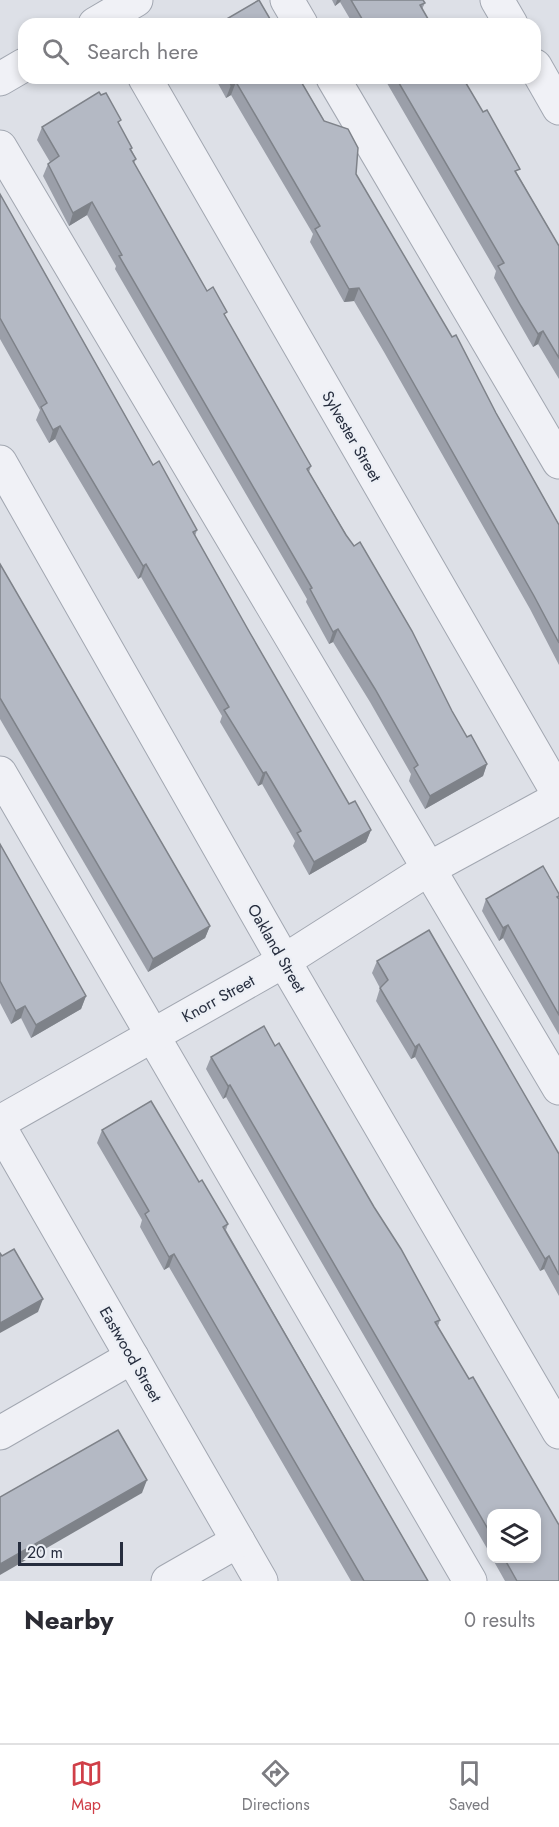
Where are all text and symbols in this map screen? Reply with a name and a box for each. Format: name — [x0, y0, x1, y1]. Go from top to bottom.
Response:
search box — [18, 18, 541, 84]
icon: search — [39, 35, 72, 68]
text: Search here — [87, 35, 198, 67]
street label: Sylvester Street — [316, 387, 387, 486]
street label: Oakland Street — [242, 900, 311, 997]
street label: Knorr Street — [178, 969, 259, 1028]
street label: Eastwood Street — [94, 1302, 167, 1406]
map controls — [487, 1509, 541, 1563]
button: layers — [487, 1509, 541, 1563]
scale bar — [18, 1539, 123, 1566]
text: 20 m — [27, 1541, 63, 1564]
text: Nearby — [24, 1601, 113, 1639]
text: 0 results — [464, 1606, 535, 1635]
tab: Map — [70, 1757, 103, 1816]
tab: Directions — [242, 1757, 310, 1816]
tab: Saved — [449, 1757, 489, 1816]

